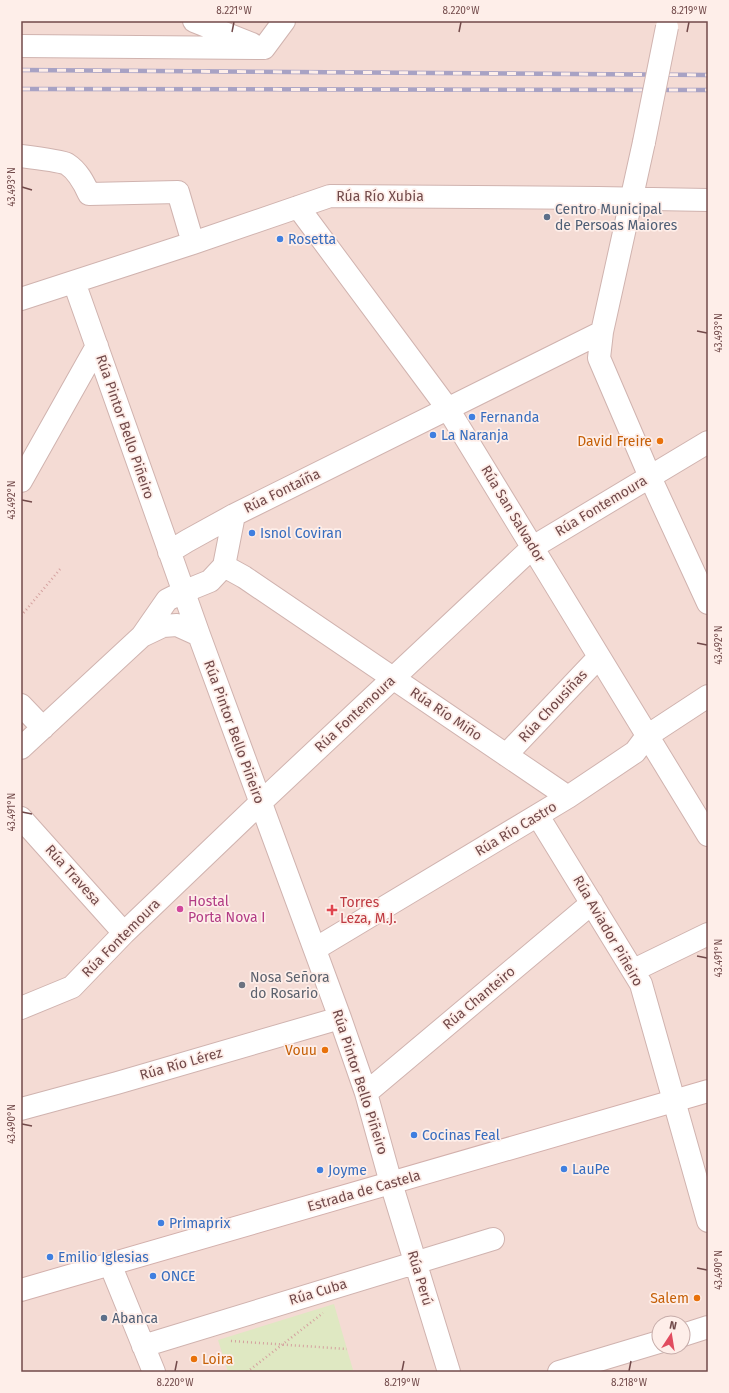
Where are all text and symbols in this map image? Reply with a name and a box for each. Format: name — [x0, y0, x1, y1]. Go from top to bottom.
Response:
text: 8.221°W — [216, 5, 252, 17]
text: 8.220°W — [443, 5, 480, 17]
text: 8.219°W — [671, 5, 708, 17]
text: 43.493°N — [6, 167, 18, 207]
street label: Rúa Río Xubia — [336, 188, 424, 205]
place label: Centro Municipal de Persoas Maiores — [555, 201, 678, 234]
marker: Centro Municipal de Persoas Maiores — [542, 212, 552, 222]
place label: Rosetta — [288, 231, 336, 248]
marker: Rosetta — [275, 234, 285, 244]
text: 43.493°N — [713, 313, 725, 353]
street label: Rúa Pintor Bello Piñeiro — [92, 353, 158, 501]
place label: Fernanda — [480, 409, 539, 426]
marker: Fernanda — [467, 412, 477, 422]
place label: La Naranja — [441, 427, 509, 444]
marker: La Naranja — [428, 430, 438, 440]
place label: David Freire — [577, 433, 652, 450]
marker: David Freire — [655, 436, 665, 446]
street label: Rúa San Salvador — [477, 462, 549, 566]
street label: Rúa Fontaíña — [241, 465, 323, 517]
street label: Rúa Fontemoura — [552, 472, 650, 540]
text: 43.492°N — [6, 480, 18, 520]
place label: Isnol Coviran — [260, 525, 342, 542]
marker: Isnol Coviran — [247, 528, 257, 538]
text: 43.492°N — [713, 625, 725, 665]
street label: Rúa Pintor Bello Piñeiro — [200, 658, 268, 806]
street label: Rúa Chousiñas — [515, 666, 591, 746]
street label: Rúa Fontemoura — [311, 672, 399, 756]
street label: Rúa Río Miño — [407, 684, 485, 744]
text: 43.491°N — [6, 793, 18, 831]
street label: Rúa Río Castro — [472, 798, 560, 860]
street label: Rúa Travesa — [41, 841, 105, 909]
street label: Rúa Aviador Piñeiro — [569, 873, 647, 989]
place label: Hostal Porta Nova I — [188, 893, 265, 926]
place label: Torres Leza, M.J. — [340, 894, 397, 927]
street label: Rúa Fontemoura — [78, 895, 164, 981]
marker: Hostal Porta Nova I — [175, 904, 185, 914]
marker: Torres Leza, M.J. — [327, 905, 337, 915]
text: 43.491°N — [713, 939, 725, 977]
street label: Rúa Chanteiro — [439, 963, 519, 1033]
place label: Nosa Señora do Rosario — [250, 969, 330, 1002]
marker: Nosa Señora do Rosario — [237, 980, 247, 990]
street label: Rúa Pintor Bello Piñeiro — [328, 1007, 392, 1157]
place label: Vouu — [285, 1042, 317, 1059]
street label: Rúa Río Lérez — [138, 1044, 224, 1084]
marker: Vouu — [320, 1045, 330, 1055]
text: 43.490°N — [6, 1104, 18, 1144]
place label: Cocinas Feal — [422, 1127, 500, 1144]
marker: Cocinas Feal — [409, 1130, 419, 1140]
place label: LauPe — [572, 1161, 610, 1178]
place label: Joyme — [328, 1162, 367, 1179]
marker: LauPe — [559, 1164, 569, 1174]
marker: Joyme — [315, 1165, 325, 1175]
street label: Estrada de Castela — [306, 1167, 422, 1215]
place label: Primaprix — [169, 1215, 230, 1232]
marker: Primaprix — [156, 1218, 166, 1228]
street label: Rúa Perú — [404, 1248, 436, 1308]
place label: Emilio Iglesias — [58, 1249, 149, 1266]
text: 43.490°N — [713, 1250, 725, 1290]
marker: Emilio Iglesias — [45, 1252, 55, 1262]
place label: ONCE — [161, 1268, 196, 1285]
marker: ONCE — [148, 1271, 158, 1281]
street label: Rúa Cuba — [287, 1275, 349, 1309]
place label: Salem — [650, 1290, 689, 1307]
marker: Salem — [692, 1293, 702, 1303]
place label: Abanca — [112, 1310, 158, 1327]
marker: Abanca — [99, 1313, 109, 1323]
north arrow — [651, 1315, 691, 1355]
text: N — [668, 1319, 678, 1333]
place label: Loira — [202, 1351, 233, 1368]
marker: Loira — [189, 1354, 199, 1364]
text: 8.220°W — [157, 1377, 194, 1389]
text: 8.219°W — [384, 1377, 421, 1389]
text: 8.218°W — [611, 1377, 648, 1389]

